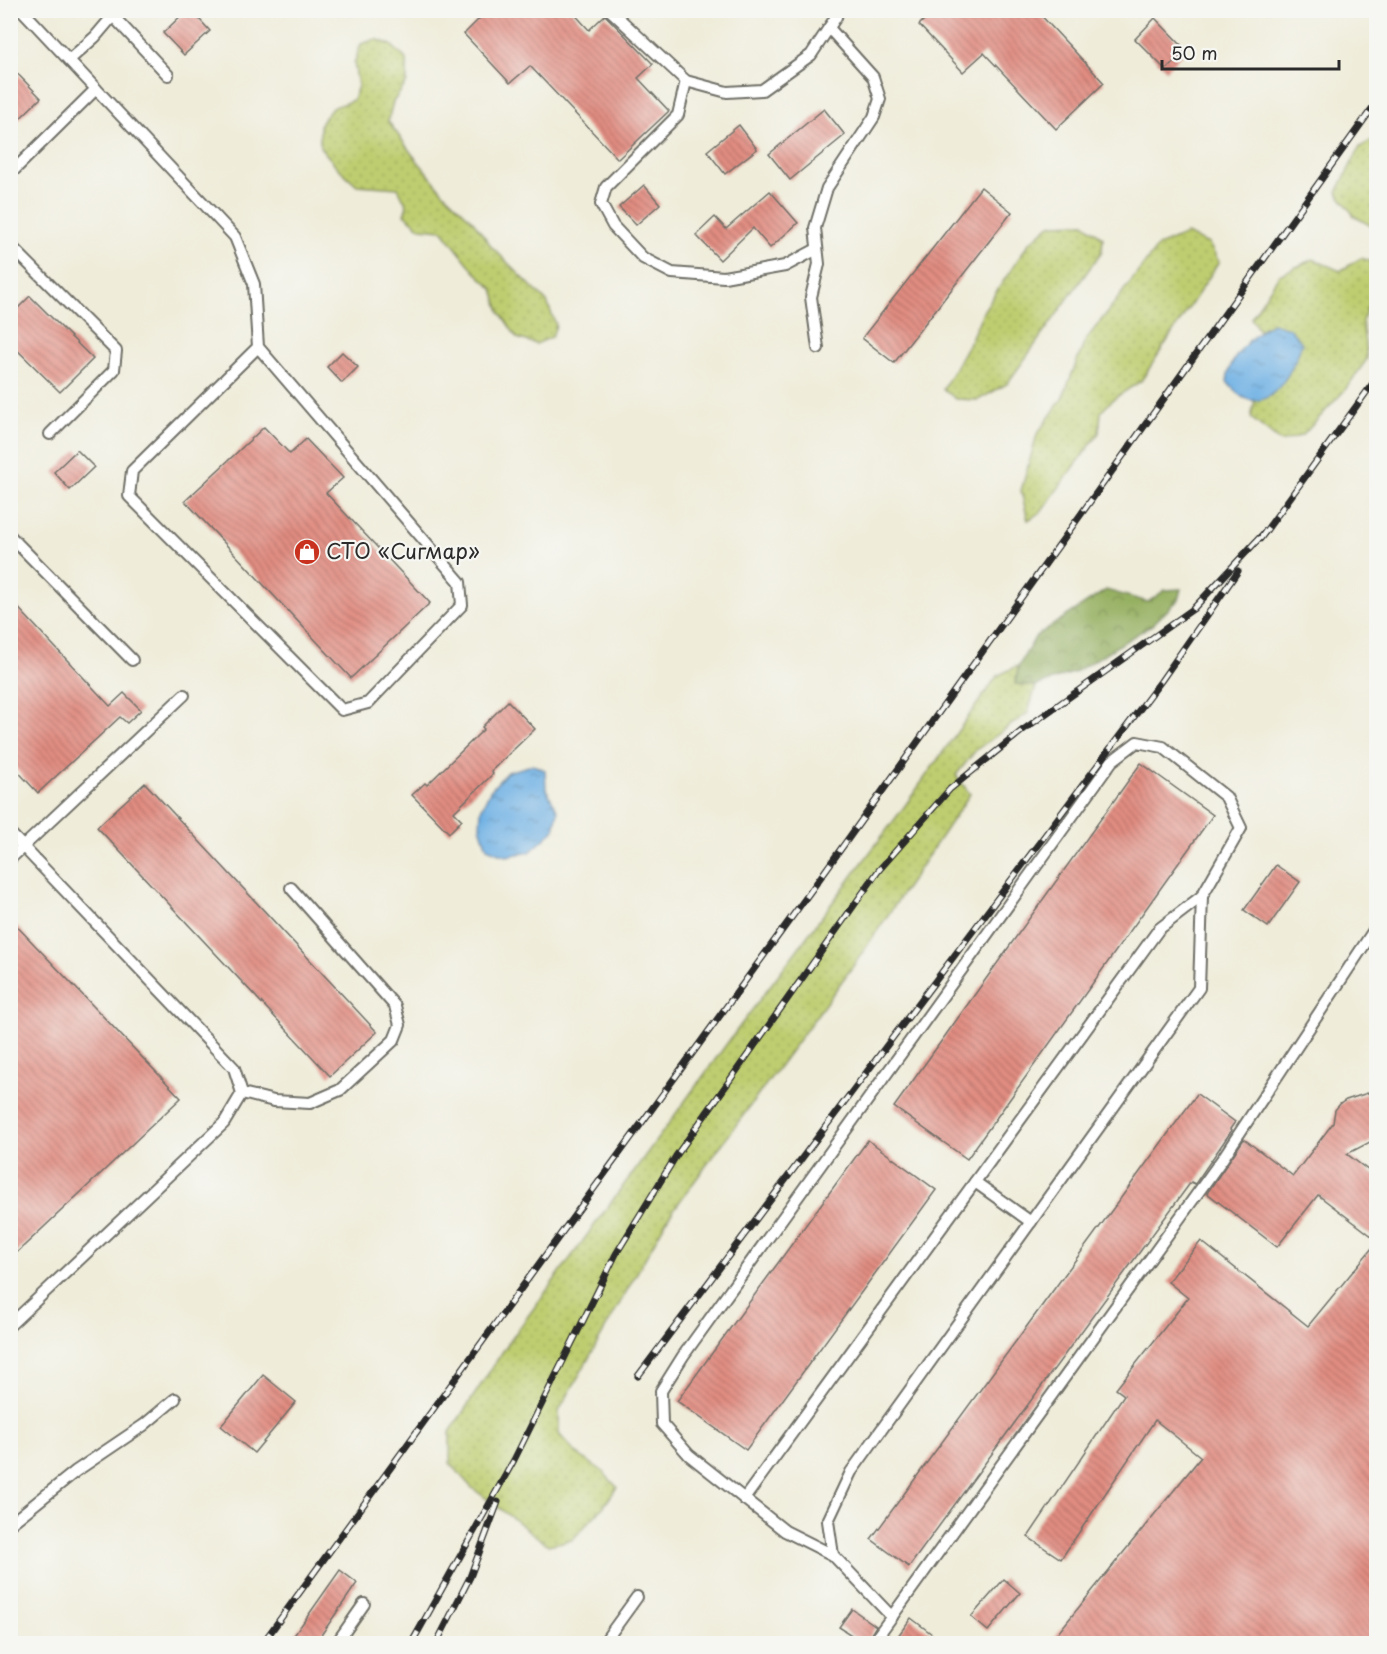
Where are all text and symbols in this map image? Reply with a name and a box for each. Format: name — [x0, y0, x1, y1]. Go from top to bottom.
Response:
scale bar — [1162, 33, 1339, 71]
text: 50 m — [1171, 39, 1218, 66]
place label: СТО «Сигмар» — [326, 534, 480, 566]
shop icon: СТО «Сигмар» — [292, 537, 322, 567]

